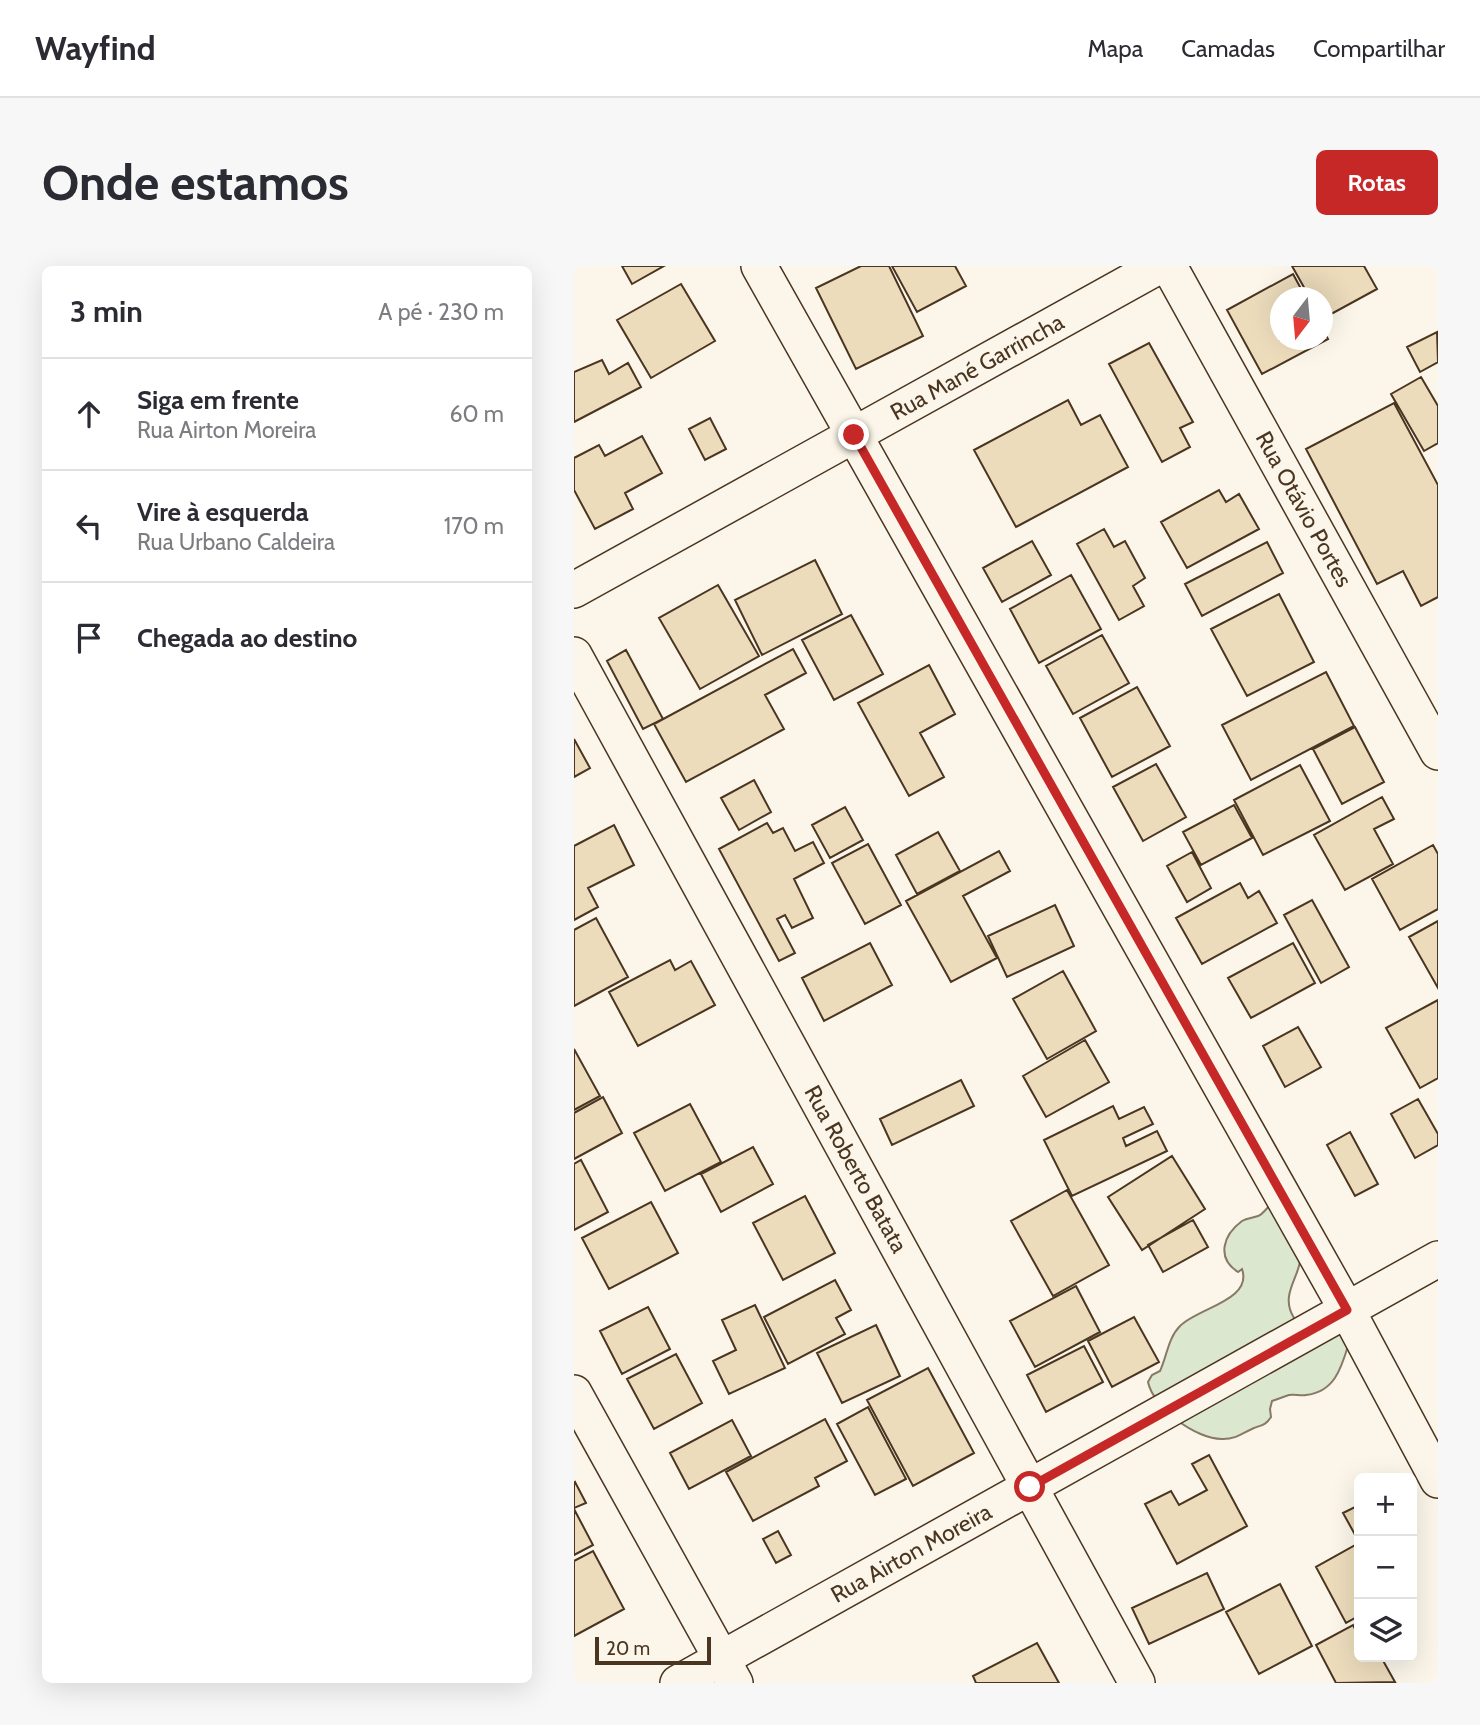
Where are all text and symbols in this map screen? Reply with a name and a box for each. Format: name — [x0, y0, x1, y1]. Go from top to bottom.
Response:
text: Wayfind — [35, 28, 156, 68]
text: Mapa — [1087, 34, 1143, 63]
text: Camadas — [1181, 34, 1275, 63]
text: Compartilhar — [1313, 34, 1445, 63]
button: Rotas — [1316, 150, 1438, 215]
text: Onde estamos — [42, 153, 349, 212]
north arrow — [1270, 287, 1333, 350]
text: 3 min — [70, 293, 143, 330]
text: A pé · 230 m — [378, 298, 504, 326]
street label: Rua Mané Garrincha — [885, 308, 1069, 426]
text: Siga em frente — [137, 384, 299, 416]
icon: ahead — [70, 395, 108, 433]
text: 60 m — [450, 400, 504, 428]
text: Rua Airton Moreira — [137, 416, 316, 444]
route end — [838, 419, 869, 450]
street label: Rua Otávio Portes — [1250, 426, 1358, 592]
text: Vire à esquerda — [137, 496, 309, 528]
icon: left — [70, 507, 108, 545]
text: 170 m — [444, 512, 504, 540]
text: Rua Urbano Caldeira — [137, 528, 335, 556]
icon: arrive — [70, 619, 108, 657]
text: Chegada ao destino — [137, 622, 357, 654]
street label: Rua Roberto Batata — [798, 1080, 914, 1258]
route start — [1014, 1471, 1045, 1502]
map controls — [1354, 1473, 1417, 1662]
button: + — [1354, 1473, 1417, 1536]
street label: Rua Airton Moreira — [826, 1497, 996, 1609]
button: − — [1354, 1536, 1417, 1599]
button: layers — [1354, 1599, 1417, 1662]
scale bar — [595, 1634, 710, 1666]
text: 20 m — [606, 1637, 650, 1660]

